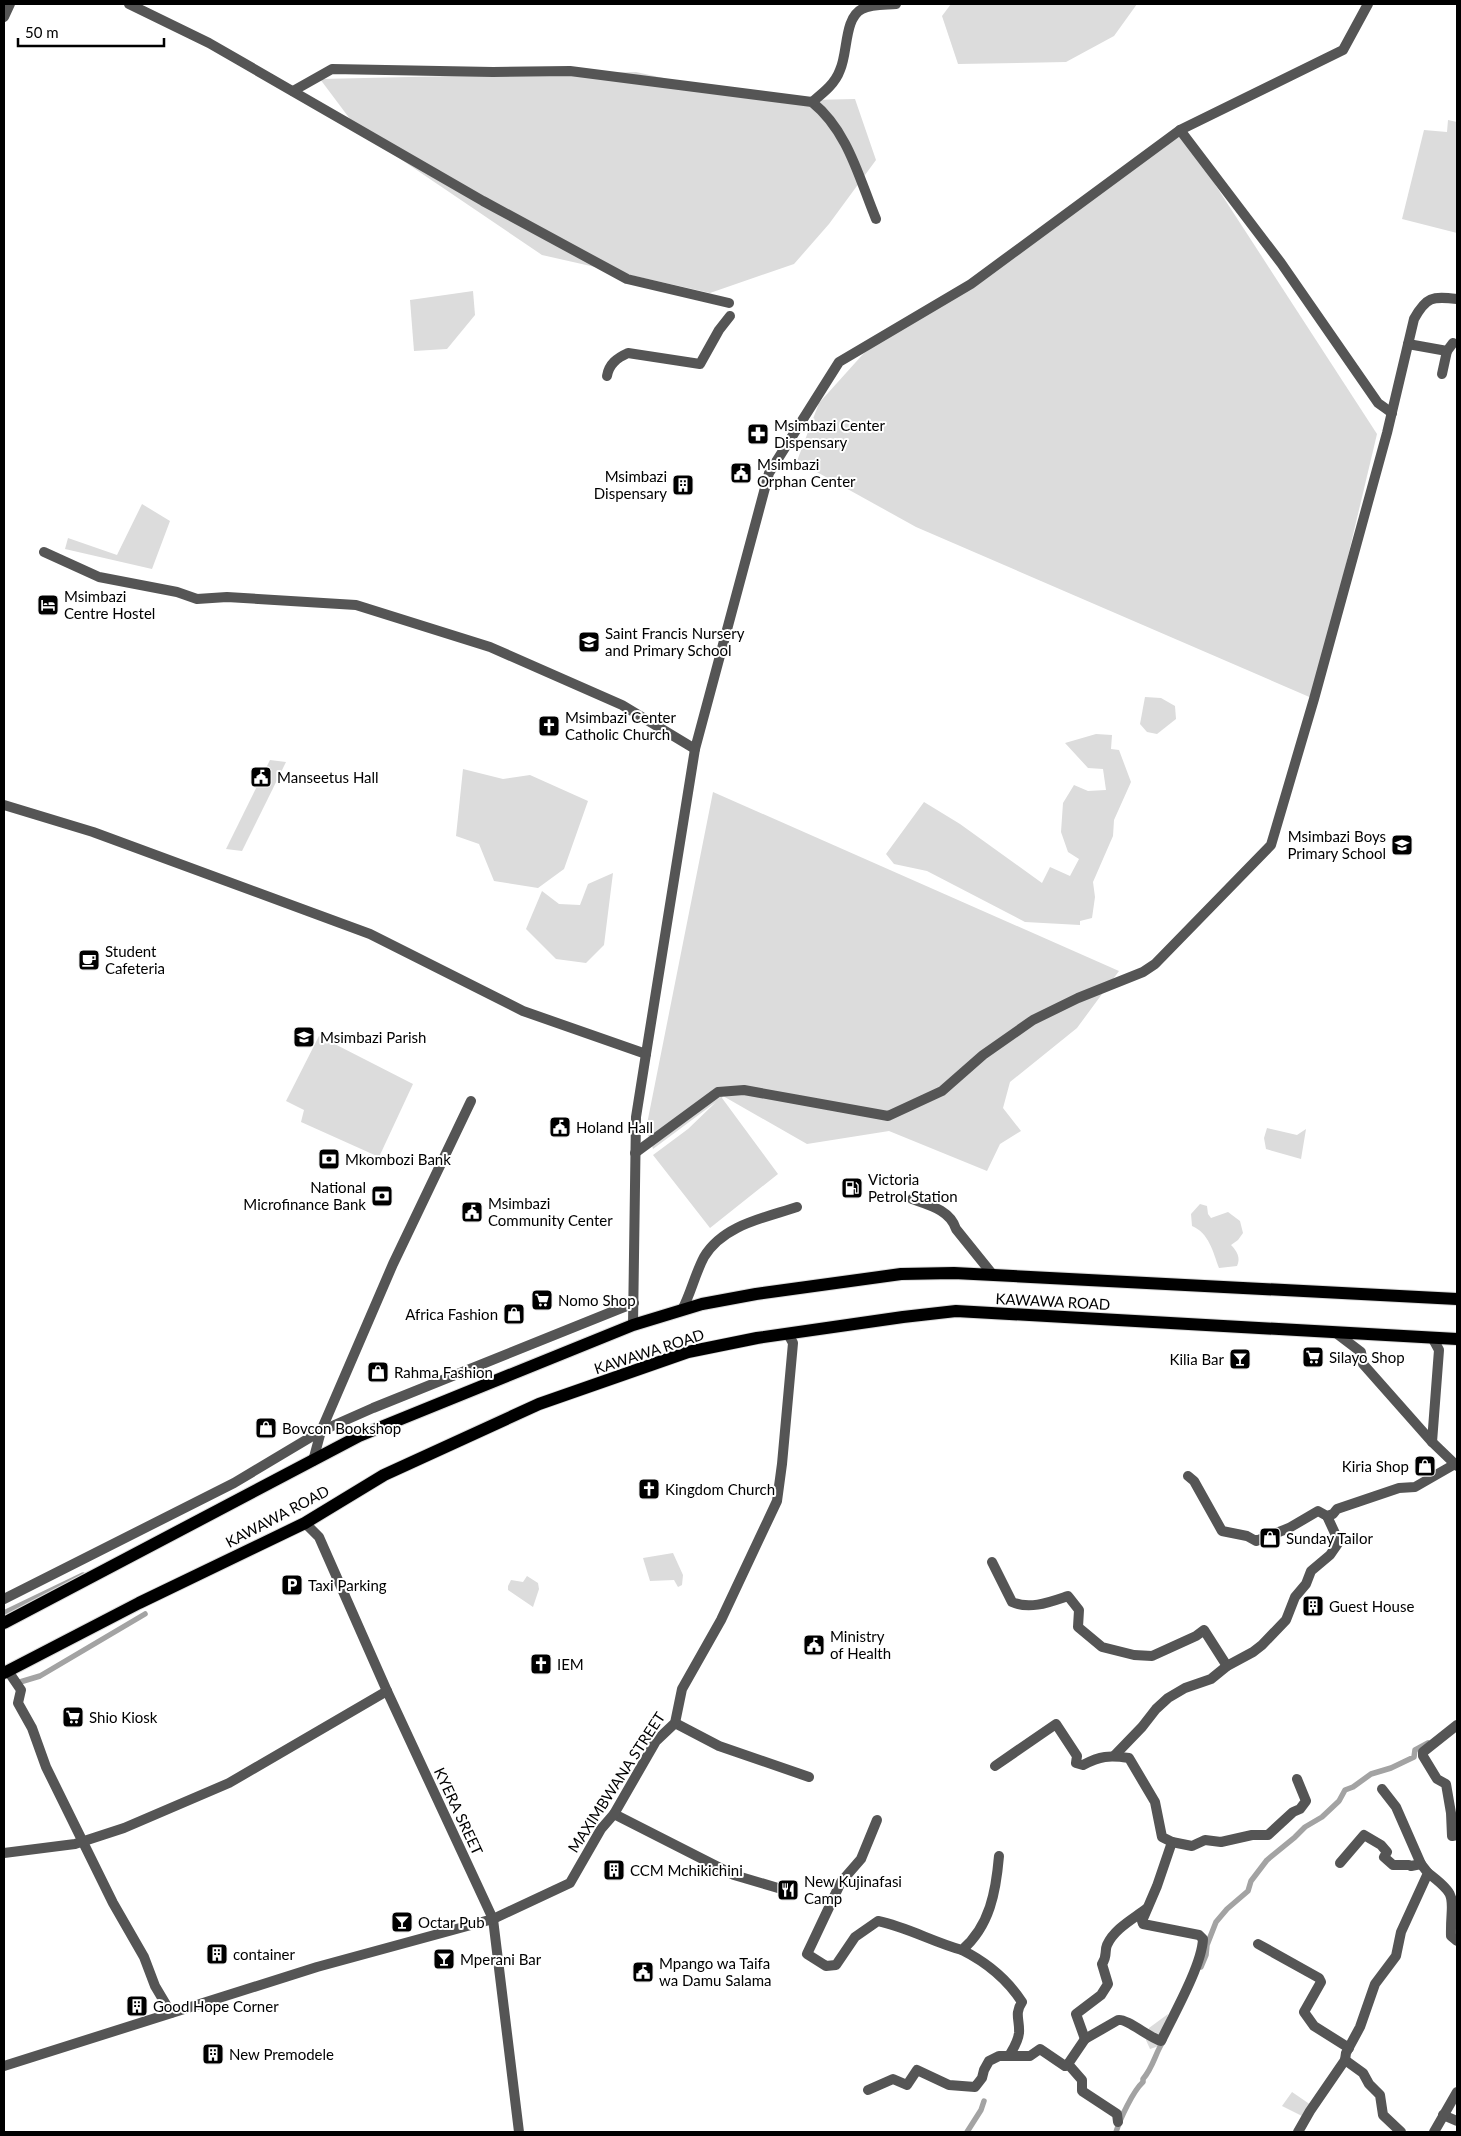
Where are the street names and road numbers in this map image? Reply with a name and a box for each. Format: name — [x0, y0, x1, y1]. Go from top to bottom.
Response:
street label: KAWAWA ROAD — [995, 1289, 1111, 1313]
street label: KAWAWA ROAD — [592, 1325, 706, 1377]
street label: KAWAWA ROAD — [222, 1481, 332, 1551]
street label: MAXIMBWANA STREET — [564, 1708, 668, 1856]
street label: KYERA SREET — [431, 1764, 487, 1858]

